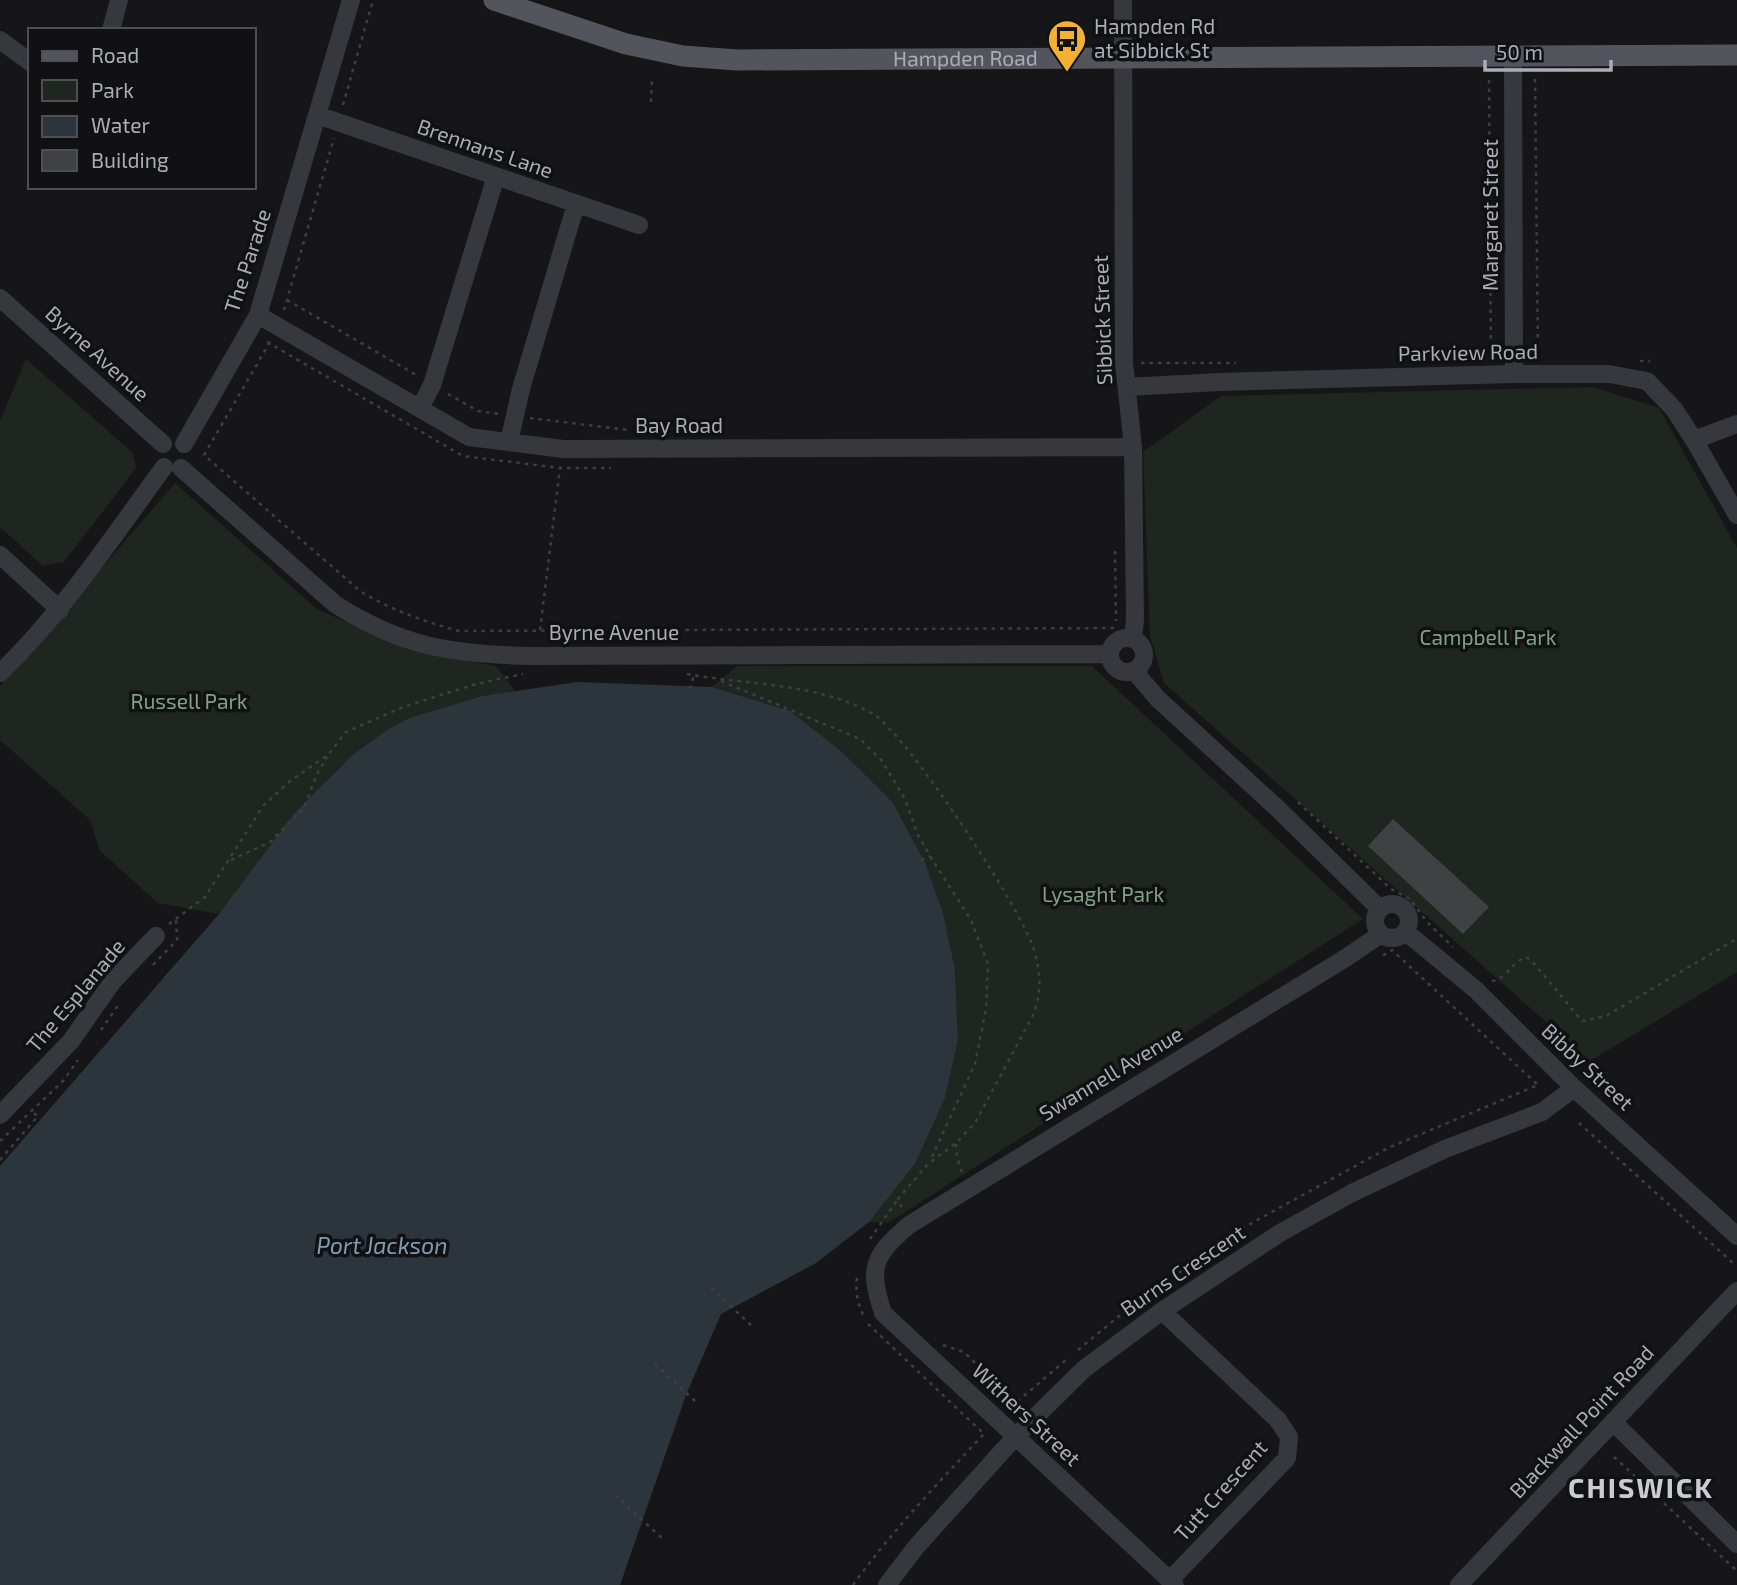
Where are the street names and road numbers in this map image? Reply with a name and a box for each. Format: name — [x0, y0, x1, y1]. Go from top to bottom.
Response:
street label: Hampden Road — [893, 44, 1038, 70]
street label: Brennans Lane — [414, 113, 557, 182]
street label: Margaret Street — [1477, 139, 1502, 291]
street label: The Parade — [218, 206, 275, 316]
street label: Sibbick Street — [1087, 255, 1116, 385]
street label: Byrne Avenue — [41, 300, 155, 406]
street label: Parkview Road — [1398, 338, 1538, 365]
street label: Bay Road — [635, 412, 723, 437]
street label: Byrne Avenue — [549, 619, 679, 644]
street label: The Esplanade — [20, 933, 129, 1057]
street label: Bibby Street — [1537, 1017, 1639, 1115]
street label: Swannell Avenue — [1034, 1020, 1186, 1125]
street label: Burns Crescent — [1115, 1219, 1249, 1321]
street label: Blackwall Point Road — [1504, 1339, 1658, 1503]
street label: Withers Street — [968, 1357, 1086, 1470]
street label: Tutt Crescent — [1168, 1435, 1272, 1545]

